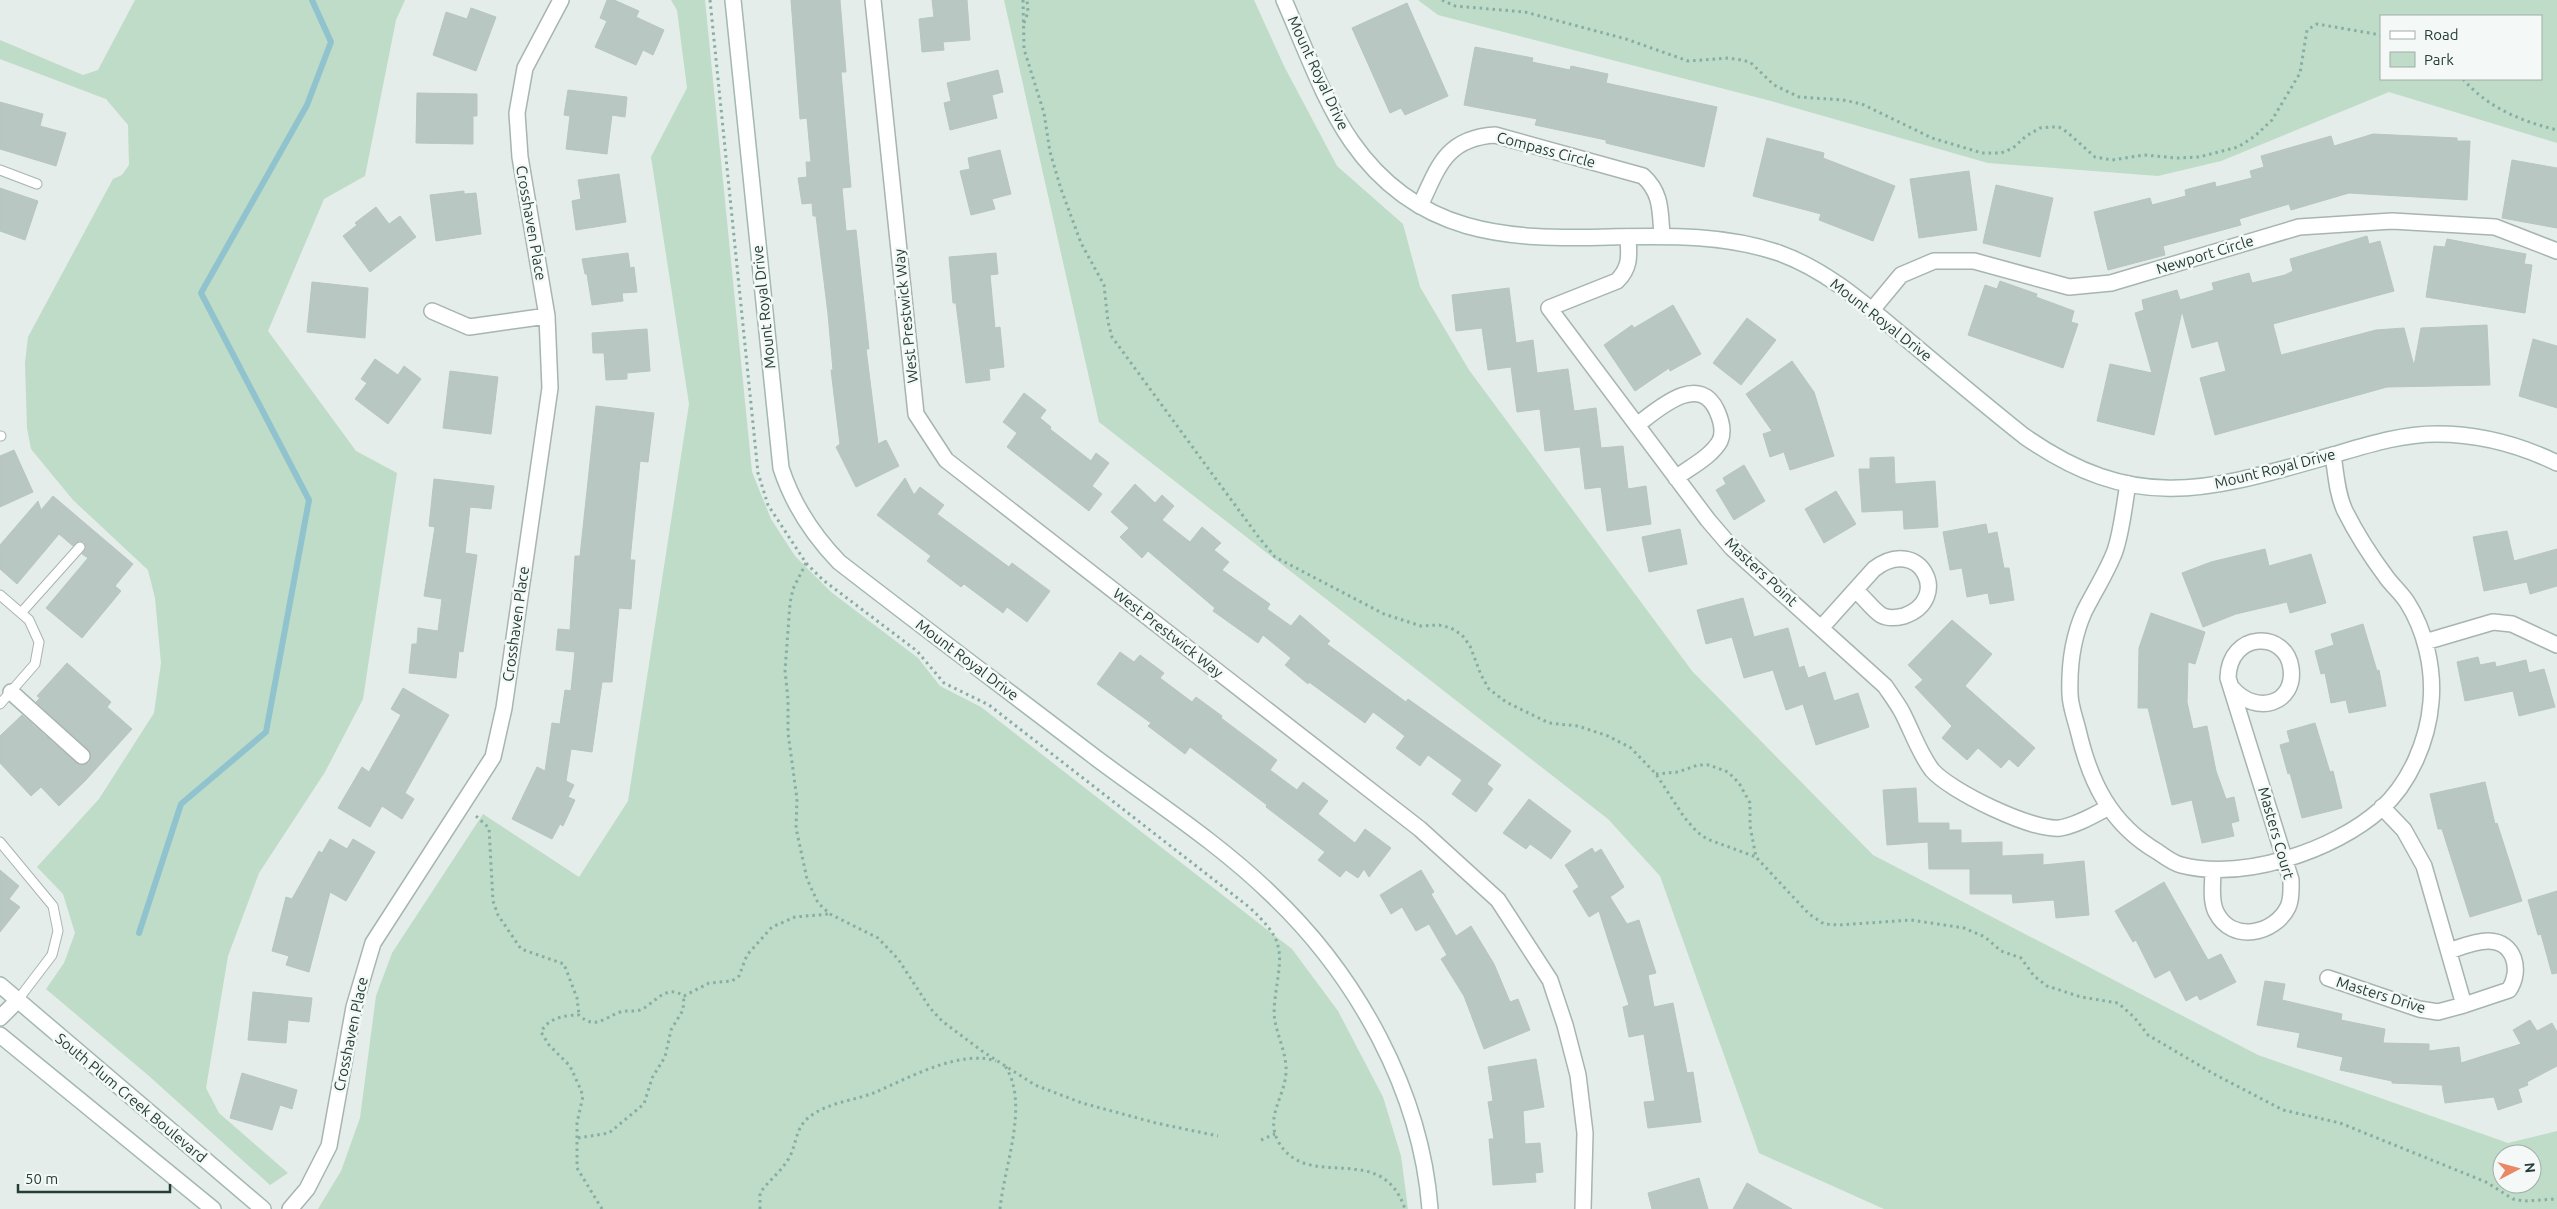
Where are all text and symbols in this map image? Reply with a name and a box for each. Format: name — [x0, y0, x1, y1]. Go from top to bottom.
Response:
street label: Mount Royal Drive — [1285, 13, 1352, 133]
legend — [2380, 15, 2542, 80]
text: Road — [2424, 26, 2459, 43]
text: Park — [2424, 51, 2454, 68]
street label: Compass Circle — [1495, 128, 1597, 171]
street label: Crosshaven Place — [513, 164, 550, 282]
street label: Newport Circle — [2154, 232, 2256, 277]
street label: Mount Royal Drive — [749, 244, 778, 370]
street label: West Prestwick Way — [890, 248, 921, 384]
street label: Mount Royal Drive — [1827, 275, 1935, 365]
street label: Mount Royal Drive — [2213, 445, 2337, 492]
street label: Masters Point — [1722, 534, 1801, 610]
street label: Crosshaven Place — [499, 565, 532, 683]
street label: West Prestwick Way — [1110, 584, 1227, 681]
street label: Mount Royal Drive — [913, 615, 1022, 704]
street label: Masters Court — [2255, 785, 2298, 881]
street label: Masters Drive — [2334, 973, 2428, 1016]
street label: Crosshaven Place — [330, 975, 371, 1093]
street label: South Plum Creek Boulevard — [52, 1029, 210, 1166]
north arrow — [2492, 1144, 2542, 1194]
scale bar — [18, 1162, 170, 1194]
text: N — [2521, 1162, 2538, 1174]
text: 50 m — [25, 1170, 58, 1187]

